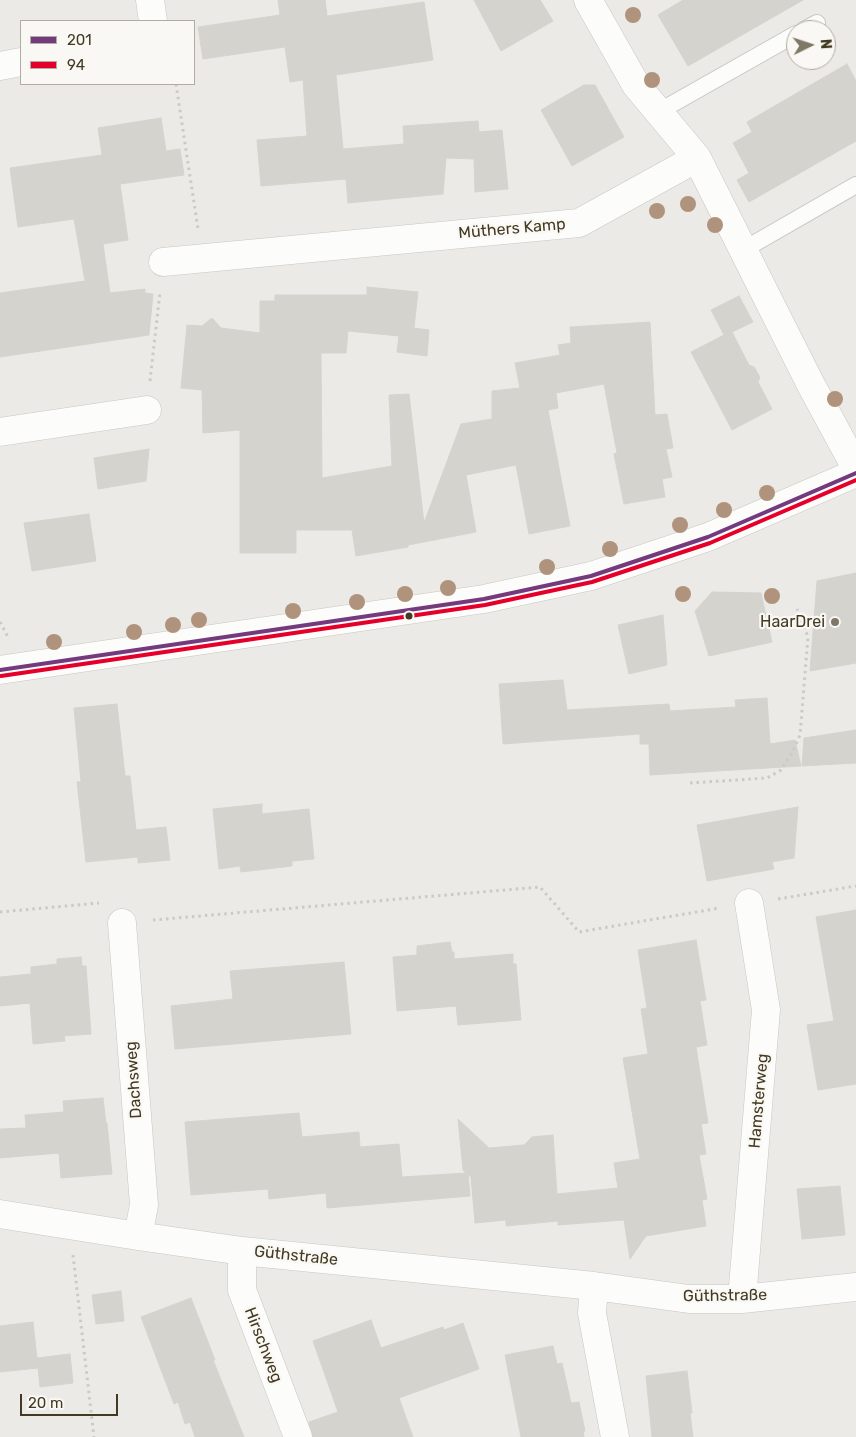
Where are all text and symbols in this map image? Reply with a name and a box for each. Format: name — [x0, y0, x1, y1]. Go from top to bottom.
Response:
legend — [20, 20, 195, 85]
north arrow — [786, 20, 836, 70]
text: 201 — [67, 31, 92, 49]
text: N — [817, 38, 834, 50]
text: 94 — [67, 56, 85, 74]
street label: Müthers Kamp — [458, 215, 566, 243]
unlabelled marker — [404, 611, 414, 621]
place label: HaarDrei — [760, 612, 825, 632]
marker: HaarDrei — [829, 616, 841, 628]
street label: Dachsweg — [122, 1041, 146, 1119]
street label: Hamsterweg — [745, 1053, 773, 1149]
street label: Güthstraße — [253, 1242, 339, 1270]
street label: Güthstraße — [683, 1286, 767, 1306]
street label: Hirschweg — [240, 1305, 286, 1385]
scale bar — [22, 1384, 120, 1416]
text: 20 m — [28, 1394, 63, 1412]

